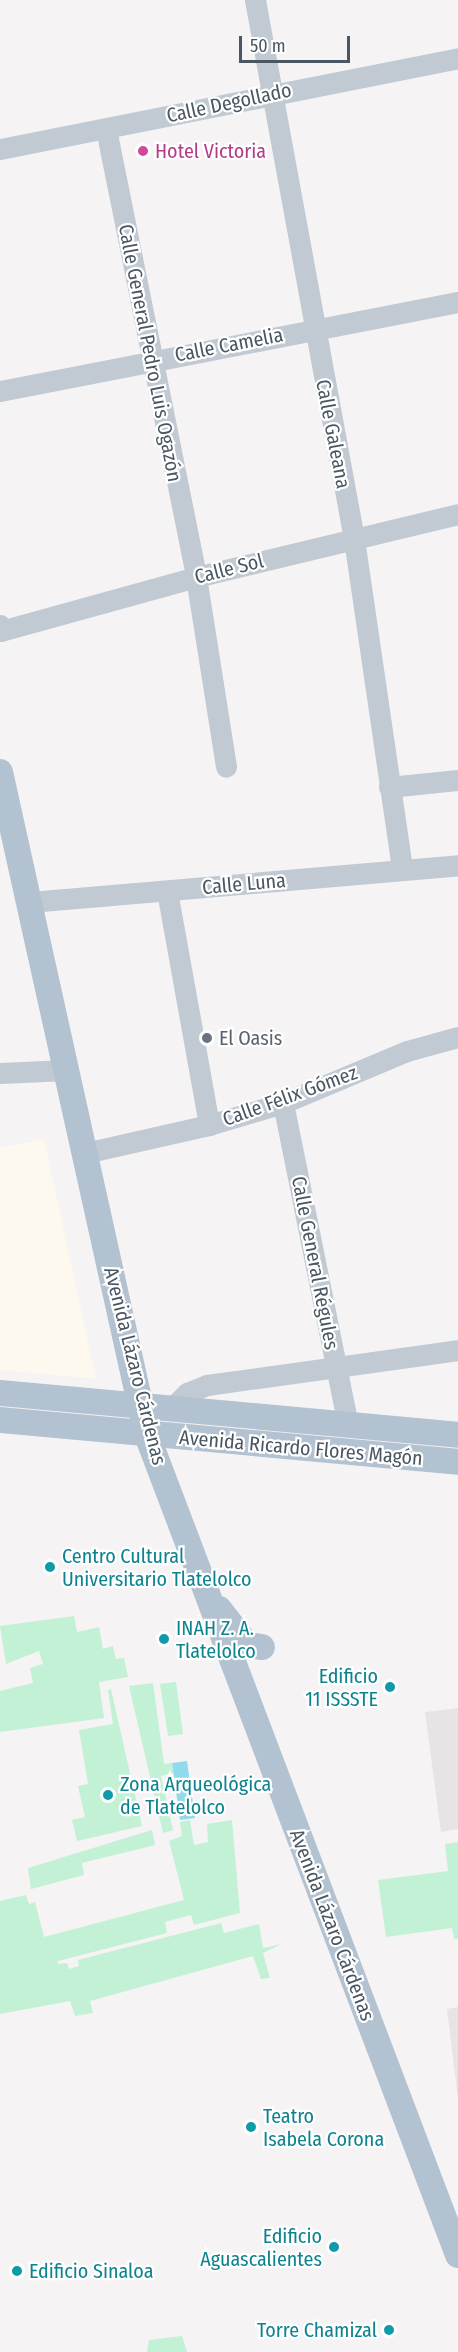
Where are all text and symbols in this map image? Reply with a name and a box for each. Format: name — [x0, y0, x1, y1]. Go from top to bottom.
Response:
scale bar — [242, 24, 353, 62]
text: 50 m — [250, 35, 286, 57]
street label: Calle Degollado — [164, 78, 294, 128]
place label: Hotel Victoria — [155, 139, 266, 163]
marker: Hotel Victoria — [136, 144, 150, 158]
street label: Calle General Pedro Luis Ogazón — [113, 222, 187, 484]
street label: Calle Camelia — [173, 323, 285, 367]
street label: Calle Galeana — [311, 377, 355, 491]
street label: Calle Sol — [192, 549, 266, 589]
street label: Calle Luna — [201, 868, 287, 900]
place label: El Oasis — [219, 1026, 282, 1050]
marker: El Oasis — [200, 1031, 214, 1045]
street label: Calle Félix Gómez — [219, 1061, 361, 1131]
street label: Calle General Régules — [286, 1174, 344, 1352]
street label: Avenida Lázaro Cárdenas — [99, 1265, 171, 1467]
street label: Avenida Ricardo Flores Magón — [178, 1425, 424, 1471]
place label: Centro Cultural Universitario Tlatelolco — [62, 1544, 252, 1591]
marker: Centro Cultural Universitario Tlatelolco — [43, 1560, 57, 1574]
place label: INAH Z. A. Tlatelolco — [176, 1616, 256, 1663]
marker: INAH Z. A. Tlatelolco — [157, 1632, 171, 1646]
place label: Edificio 11 ISSSTE — [305, 1664, 378, 1711]
marker: Edificio 11 ISSSTE — [383, 1680, 397, 1694]
place label: Zona Arqueológica de Tlatelolco — [120, 1772, 271, 1819]
marker: Zona Arqueológica de Tlatelolco — [101, 1788, 115, 1802]
street label: Avenida Lázaro Cárdenas — [284, 1826, 380, 2024]
place label: Teatro Isabela Corona — [263, 2104, 384, 2151]
marker: Teatro Isabela Corona — [244, 2120, 258, 2134]
place label: Edificio Aguascalientes — [200, 2224, 322, 2271]
marker: Edificio Aguascalientes — [327, 2240, 341, 2254]
place label: Edificio Sinaloa — [29, 2259, 153, 2283]
marker: Edificio Sinaloa — [10, 2264, 24, 2278]
place label: Torre Chamizal — [257, 2318, 377, 2342]
marker: Torre Chamizal — [382, 2323, 396, 2337]

